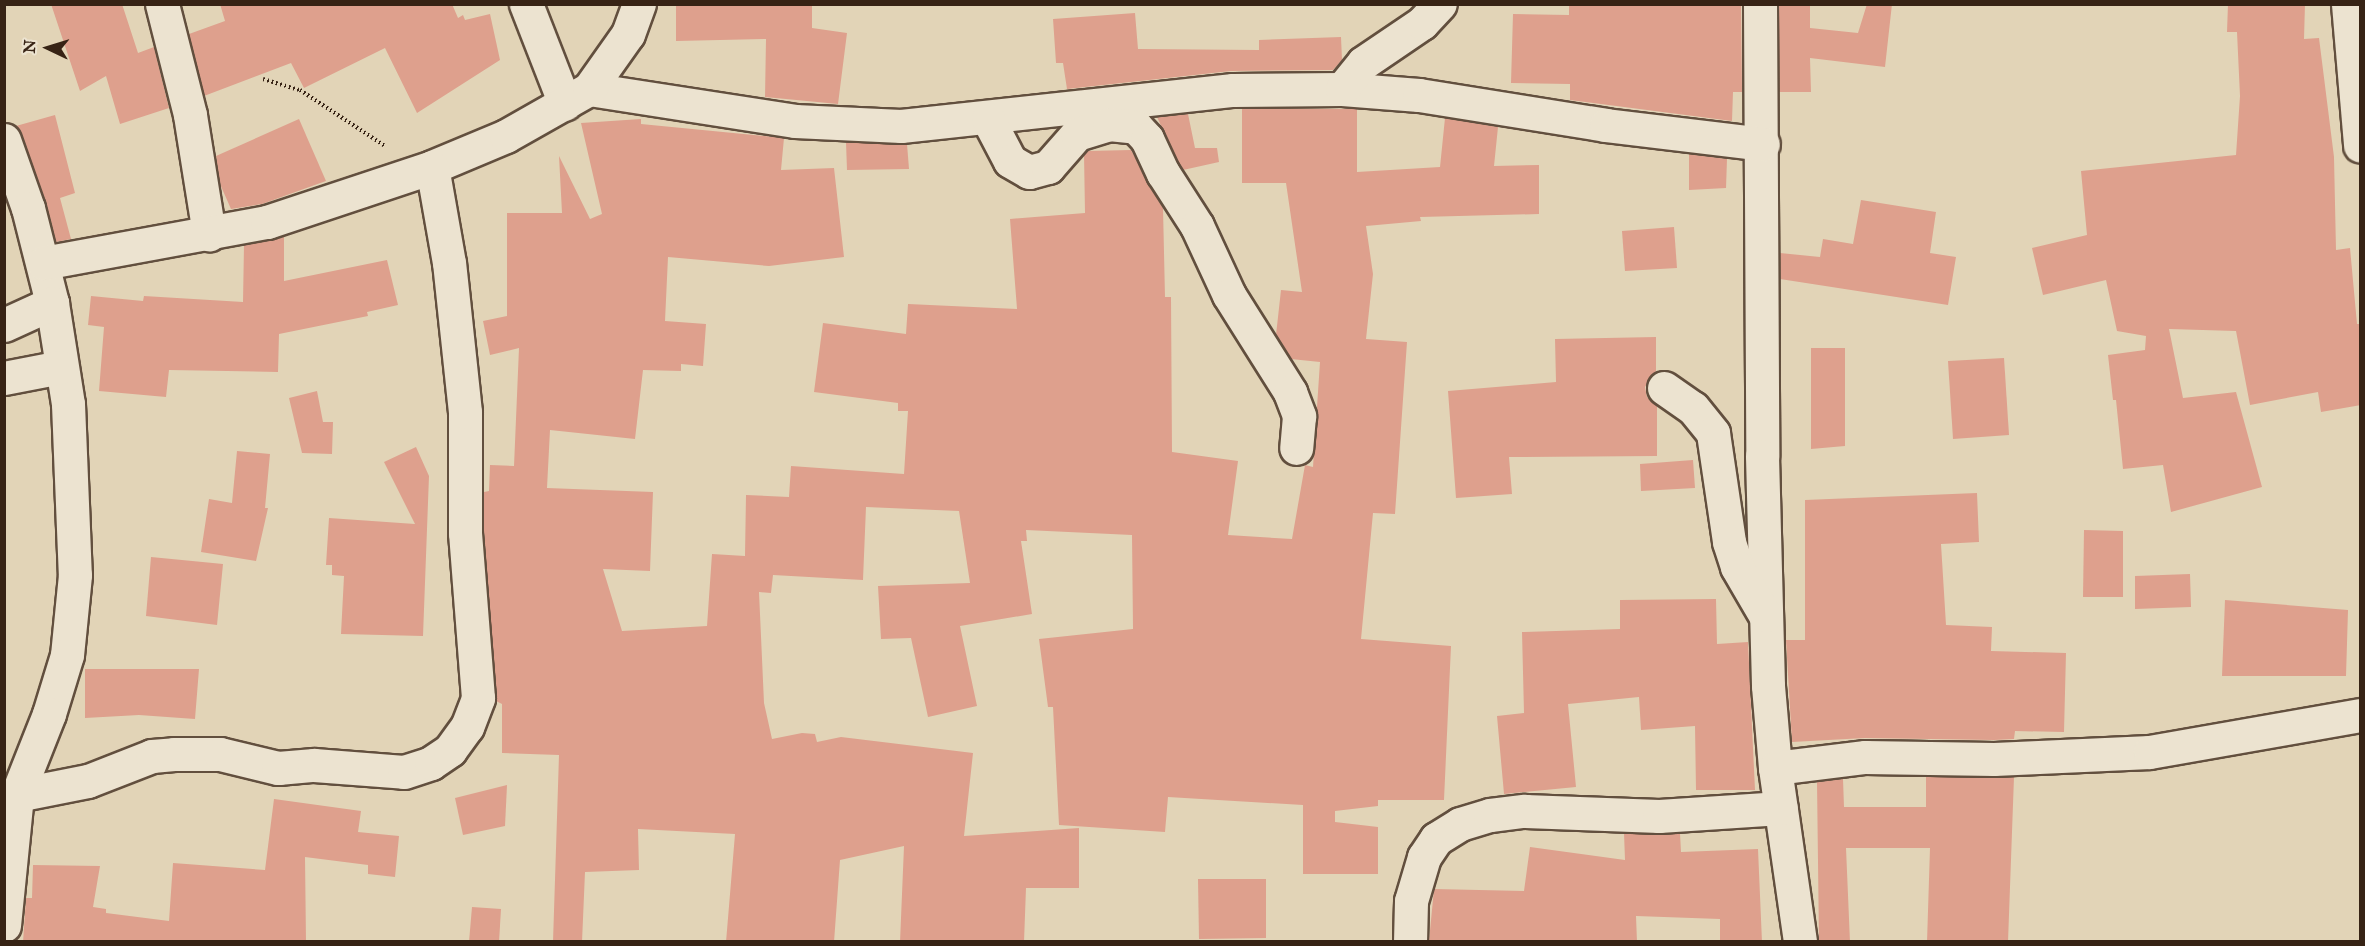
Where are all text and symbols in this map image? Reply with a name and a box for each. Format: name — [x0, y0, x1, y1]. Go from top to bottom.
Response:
north arrow — [18, 18, 78, 78]
text: N — [20, 39, 39, 54]

